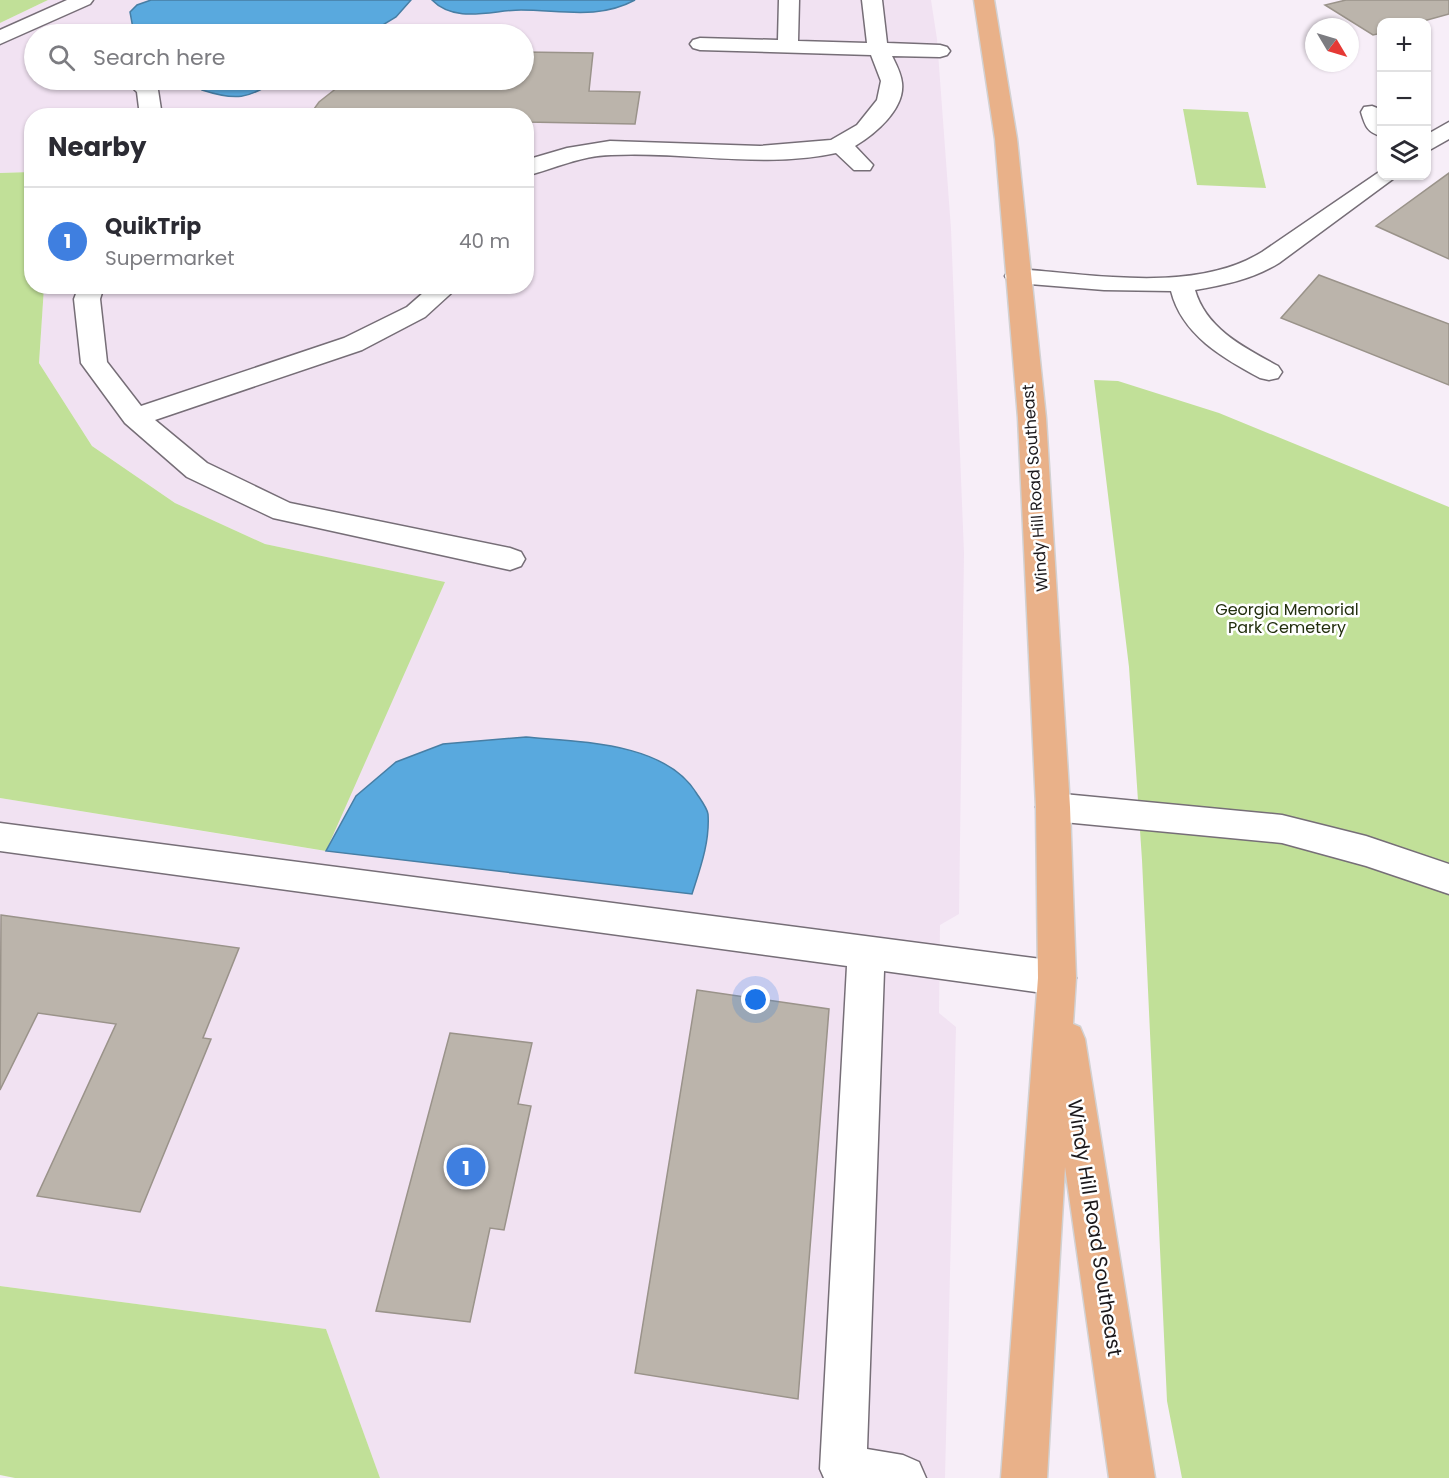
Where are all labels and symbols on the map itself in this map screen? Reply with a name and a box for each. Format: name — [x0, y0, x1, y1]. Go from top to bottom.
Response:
north arrow — [1305, 18, 1359, 72]
street label: Windy Hill Road Southeast — [1016, 383, 1054, 592]
park label: Georgia Memorial Park Cemetery — [1215, 598, 1359, 639]
your location — [741, 985, 770, 1014]
street label: Windy Hill Road Southeast — [1061, 1098, 1129, 1358]
pin: 1 — [446, 1144, 486, 1190]

